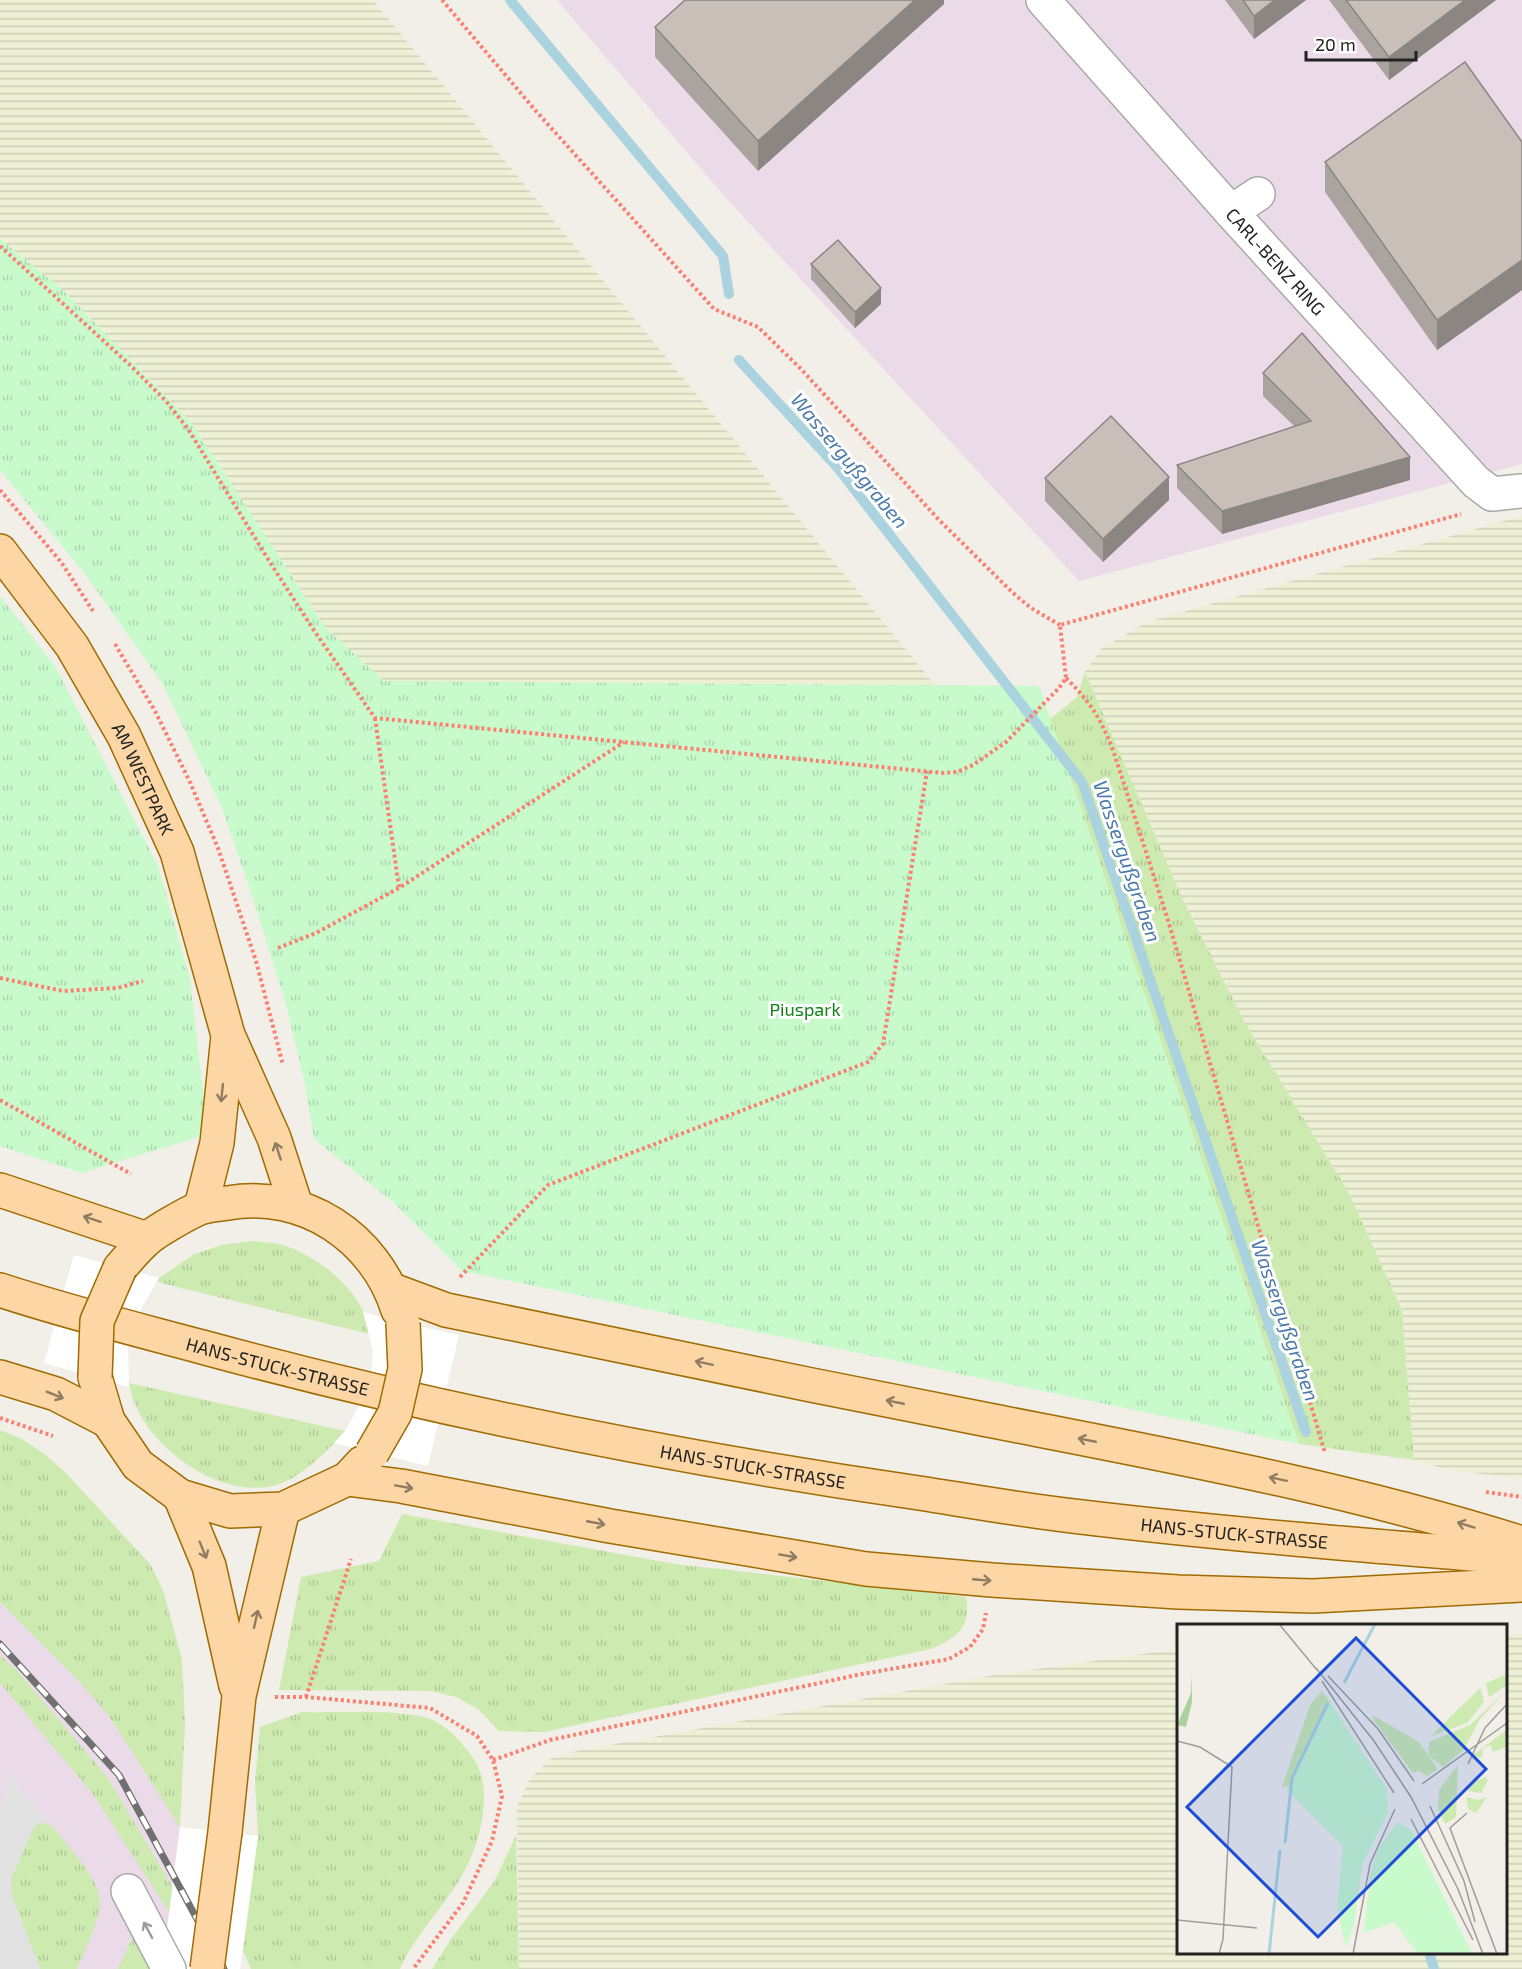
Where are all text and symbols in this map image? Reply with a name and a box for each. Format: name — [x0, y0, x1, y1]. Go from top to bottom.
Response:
scale bar — [1306, 24, 1416, 62]
text: 20 m — [1315, 33, 1356, 55]
street label: CARL-BENZ RING — [1222, 203, 1330, 320]
water label: Wassergußgraben — [786, 387, 914, 533]
street label: AM WESTPARK — [108, 718, 179, 839]
water label: Wassergußgraben — [1089, 777, 1167, 945]
park label: Piuspark — [769, 998, 841, 1020]
one-way arrow — [216, 1082, 227, 1102]
one-way arrow — [272, 1142, 283, 1161]
one-way arrow — [83, 1213, 102, 1224]
water label: Wassergußgraben — [1247, 1236, 1325, 1404]
street label: HANS-STUCK-STRASSE — [184, 1332, 371, 1400]
one-way arrow — [695, 1357, 714, 1369]
one-way arrow — [46, 1390, 64, 1401]
one-way arrow — [886, 1396, 906, 1407]
one-way arrow — [1078, 1434, 1097, 1445]
street label: HANS-STUCK-STRASSE — [658, 1440, 848, 1493]
one-way arrow — [1269, 1473, 1288, 1485]
one-way arrow — [394, 1482, 414, 1493]
street label: HANS-STUCK-STRASSE — [1139, 1513, 1329, 1553]
one-way arrow — [586, 1518, 605, 1529]
one-way arrow — [1457, 1519, 1476, 1530]
one-way arrow — [198, 1541, 209, 1559]
one-way arrow — [778, 1551, 798, 1562]
one-way arrow — [971, 1574, 991, 1585]
one-way arrow — [251, 1610, 263, 1629]
inset map — [1177, 1624, 1507, 1954]
one-way arrow — [142, 1922, 154, 1939]

